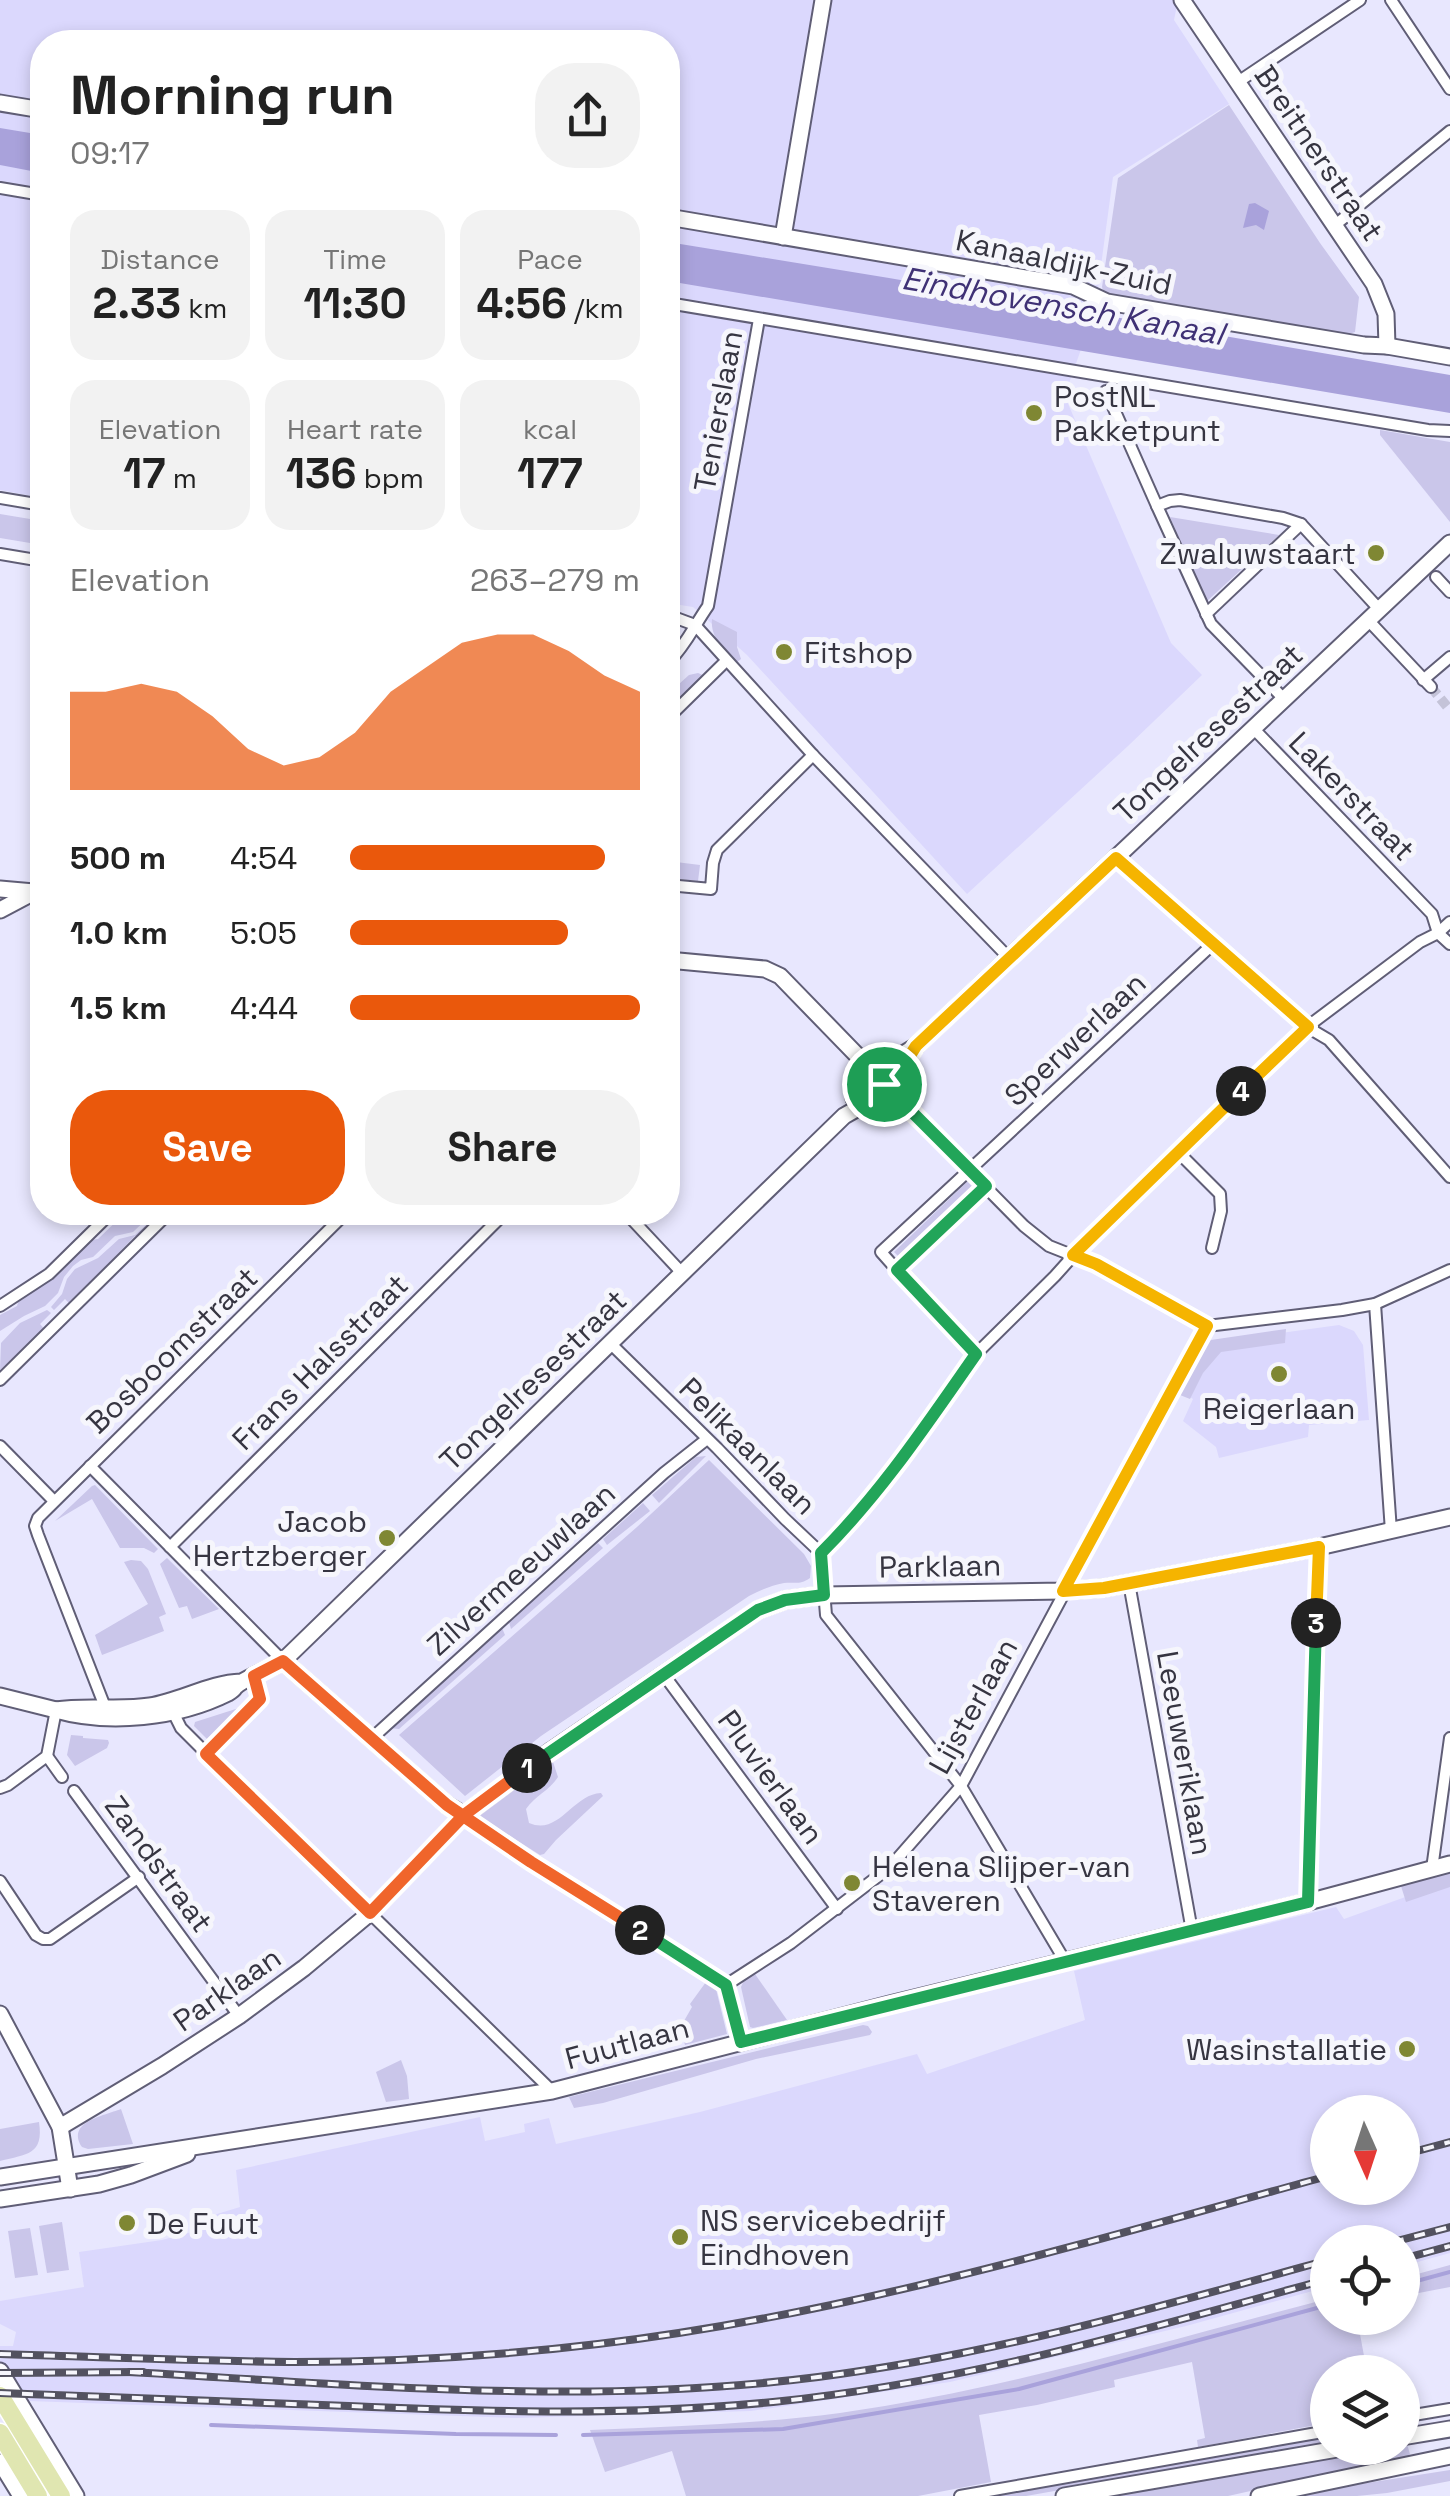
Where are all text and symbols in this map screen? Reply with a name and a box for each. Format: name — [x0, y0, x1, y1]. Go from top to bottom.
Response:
street label: Breitnerstraat — [1246, 57, 1392, 249]
text: Morning run — [70, 60, 395, 130]
button: share — [535, 63, 640, 168]
text: 09:17 — [70, 133, 150, 173]
street label: Kanaaldijk-Zuid — [952, 220, 1176, 304]
text: Distance — [100, 241, 220, 277]
text: Time — [323, 241, 387, 277]
text: Pace — [517, 241, 583, 277]
water label: Eindhovensch Kanaal — [899, 258, 1230, 355]
text: 2.33 — [93, 277, 181, 330]
text: 11:30 — [303, 277, 407, 330]
text: 4:56 — [476, 277, 567, 330]
text: km — [181, 290, 227, 326]
text: /km — [567, 290, 624, 326]
street label: Tenierslaan — [685, 327, 751, 495]
place label: PostNL Pakketpunt — [1054, 377, 1221, 450]
marker: PostNL Pakketpunt — [1023, 402, 1045, 424]
text: Elevation — [99, 411, 221, 447]
text: Heart rate — [287, 411, 423, 447]
text: kcal — [523, 411, 577, 447]
text: 17 — [123, 447, 165, 500]
text: 136 — [286, 447, 357, 500]
text: 177 — [517, 447, 583, 500]
text: m — [165, 460, 197, 496]
text: bpm — [357, 460, 424, 496]
place label: Zwaluwstaart — [1160, 534, 1356, 573]
marker: Zwaluwstaart — [1365, 542, 1387, 564]
text: Elevation — [70, 560, 210, 600]
text: 263–279 m — [470, 560, 640, 600]
place label: Fitshop — [804, 633, 913, 672]
street label: Tongelresestraat — [1105, 635, 1311, 831]
marker: Fitshop — [773, 641, 795, 663]
street label: Lakerstraat — [1281, 723, 1423, 869]
text: 500 m — [70, 838, 166, 878]
text: 4:54 — [230, 838, 297, 878]
text: 1.0 km — [70, 913, 168, 953]
text: 5:05 — [230, 913, 297, 953]
street label: Sperwerlaan — [996, 963, 1154, 1115]
text: 1.5 km — [70, 988, 167, 1028]
text: 4:44 — [230, 988, 298, 1028]
pin — [842, 1042, 927, 1127]
icon: arrive — [857, 1057, 912, 1112]
pin: 4 — [1216, 1066, 1266, 1116]
text: 4 — [1232, 1073, 1250, 1109]
button: Save — [70, 1090, 345, 1205]
button: Share — [365, 1090, 640, 1205]
street label: Bosboomstraat — [78, 1258, 266, 1442]
street label: Frans Halsstraat — [224, 1266, 416, 1458]
street label: Tongelresestraat — [431, 1281, 635, 1479]
marker: Reigerlaan — [1268, 1363, 1290, 1385]
street label: Pelikaanlaan — [671, 1369, 825, 1523]
place label: Reigerlaan — [1203, 1389, 1355, 1428]
street label: Zilvermeeuwlaan — [419, 1474, 623, 1664]
place label: Jacob Hertzberger — [193, 1502, 367, 1575]
marker: Jacob Hertzberger — [376, 1527, 398, 1549]
street label: Parklaan — [878, 1545, 1002, 1587]
pin: 3 — [1291, 1598, 1341, 1648]
text: 3 — [1307, 1605, 1325, 1641]
street label: Lijsterlaan — [920, 1631, 1026, 1781]
street label: Leeuweriklaan — [1148, 1648, 1222, 1858]
street label: Pluvierlaan — [709, 1702, 833, 1852]
pin: 1 — [502, 1743, 552, 1793]
text: 1 — [521, 1750, 533, 1786]
street label: Zandstraat — [96, 1788, 222, 1940]
place label: Helena Slijper-van Staveren — [872, 1847, 1131, 1920]
marker: Helena Slijper-van Staveren — [841, 1872, 863, 1894]
pin: 2 — [615, 1905, 665, 1955]
text: 2 — [632, 1912, 648, 1948]
street label: Parklaan — [166, 1938, 288, 2040]
street label: Fuutlaan — [561, 2008, 693, 2078]
place label: Wasinstallatie — [1186, 2030, 1387, 2069]
marker: Wasinstallatie — [1396, 2038, 1418, 2060]
north arrow — [1310, 2095, 1420, 2205]
map controls — [1310, 2095, 1420, 2465]
place label: NS servicebedrijf Eindhoven — [700, 2201, 946, 2274]
place label: De Fuut — [147, 2204, 259, 2243]
marker: De Fuut — [116, 2212, 138, 2234]
button: locate — [1310, 2225, 1420, 2335]
marker: NS servicebedrijf Eindhoven — [669, 2226, 691, 2248]
button: layers — [1310, 2355, 1420, 2465]

